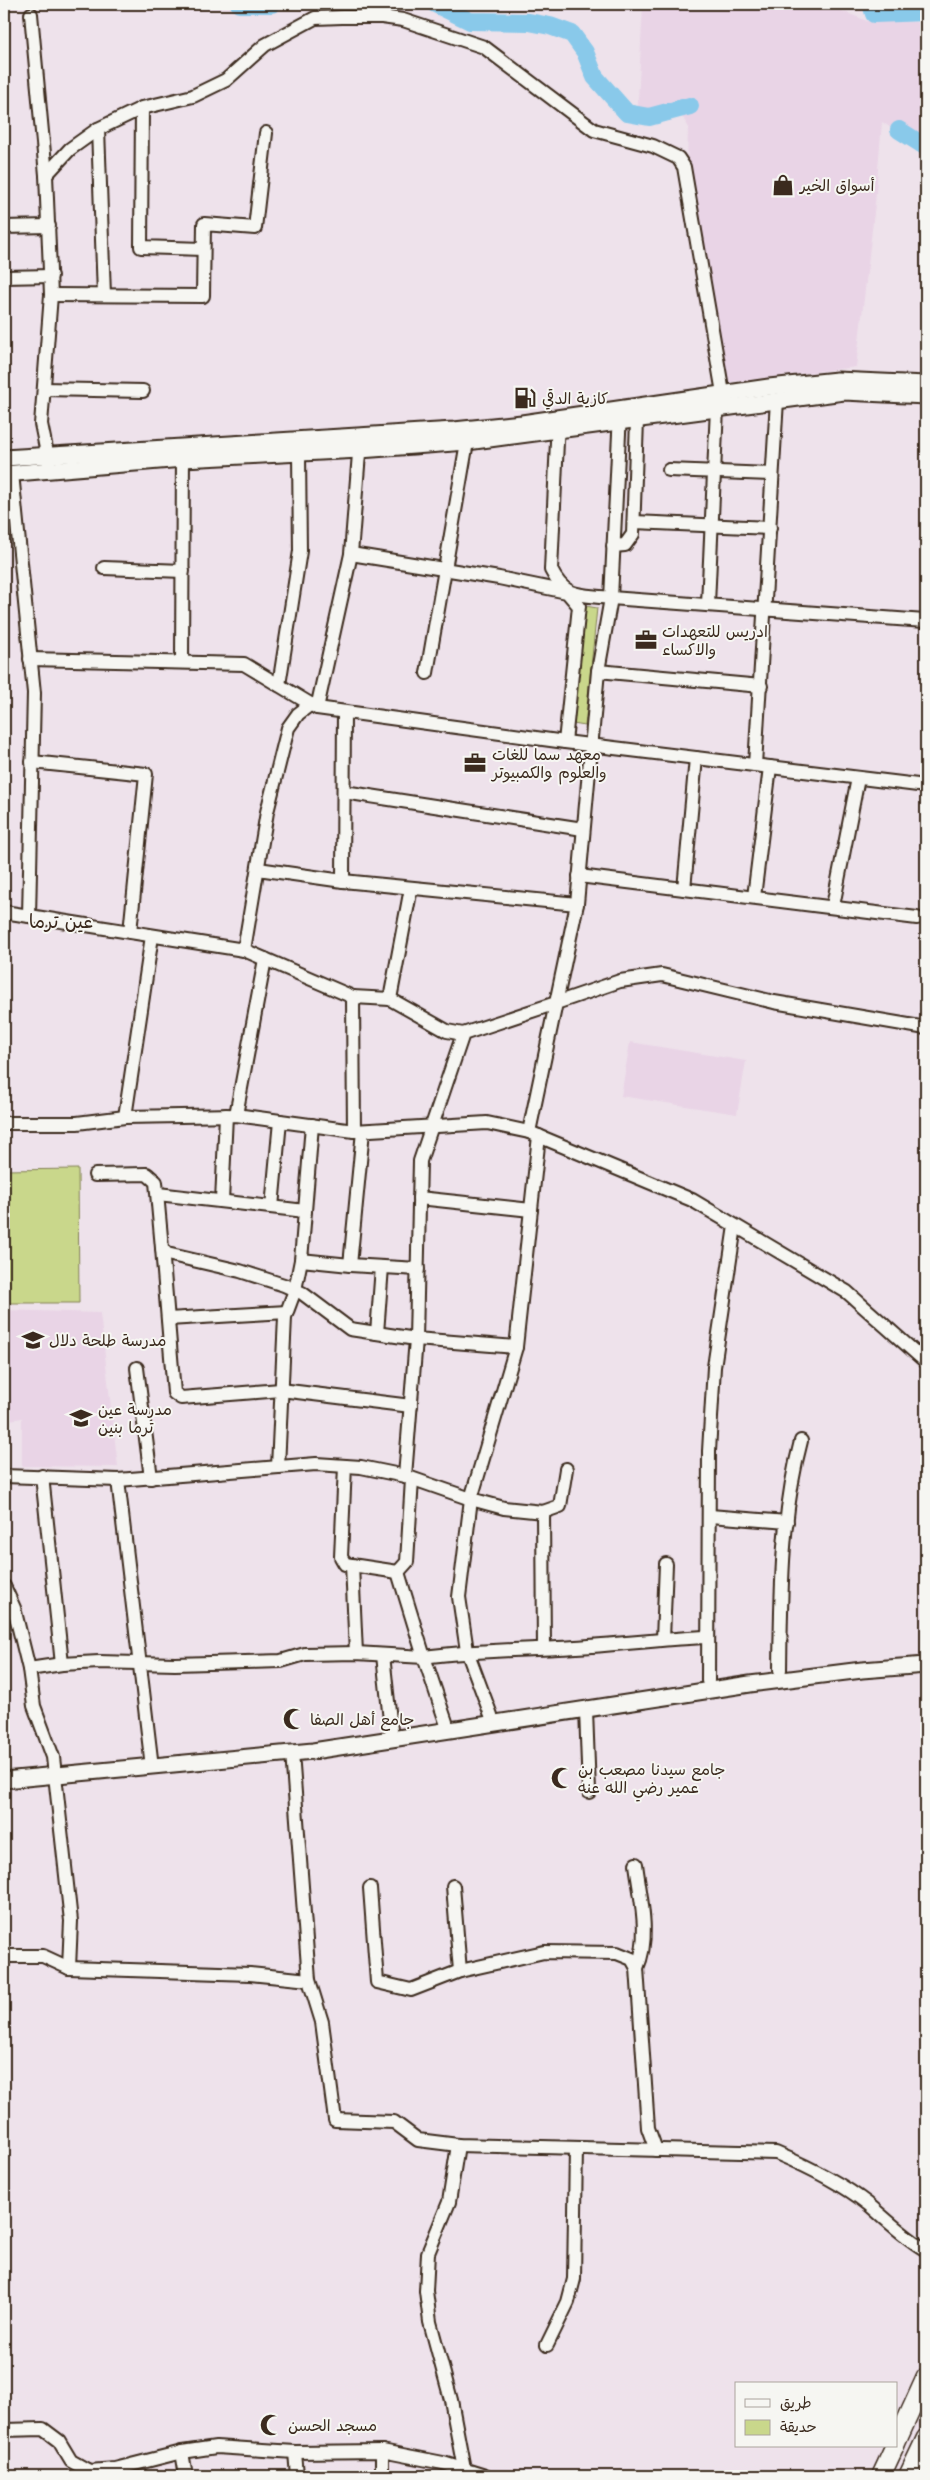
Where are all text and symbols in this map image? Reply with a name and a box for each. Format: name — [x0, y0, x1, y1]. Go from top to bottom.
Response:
shop icon: أسواق الخير — [770, 172, 796, 198]
place label: أسواق الخير — [798, 177, 875, 196]
fuel station icon: كازية الدقي — [512, 385, 538, 411]
place label: كازية الدقي — [542, 388, 608, 410]
place label: ادريس للتعهدات والاكساء — [662, 623, 768, 659]
office icon: ادريس للتعهدات والاكساء — [633, 627, 659, 653]
place label: معهد سما للغات والعلوم والكمبيوتر — [490, 746, 607, 785]
office icon: معهد سما للغات والعلوم والكمبيوتر — [462, 750, 488, 776]
district label: عين ترما — [29, 911, 93, 933]
school or university icon: مدرسة طلحة دلال — [20, 1327, 46, 1353]
place label: مدرسة طلحة دلال — [49, 1332, 166, 1350]
place label: مدرسة عين ترما بنين — [98, 1401, 172, 1437]
school or university icon: مدرسة عين ترما بنين — [68, 1405, 94, 1431]
mosque icon: جامع أهل الصفا — [281, 1706, 307, 1732]
place label: جامع أهل الصفا — [310, 1711, 414, 1731]
place label: جامع سيدنا مصعب بن عمير رضي الله عنه — [578, 1761, 725, 1802]
mosque icon: جامع سيدنا مصعب بن عمير رضي الله عنه — [549, 1765, 575, 1791]
legend — [735, 2382, 898, 2448]
text: طريق — [780, 2394, 812, 2412]
mosque icon: مسجد الحسن — [258, 2412, 284, 2438]
place label: مسجد الحسن — [288, 2417, 377, 2435]
text: حديقة — [780, 2418, 817, 2436]

